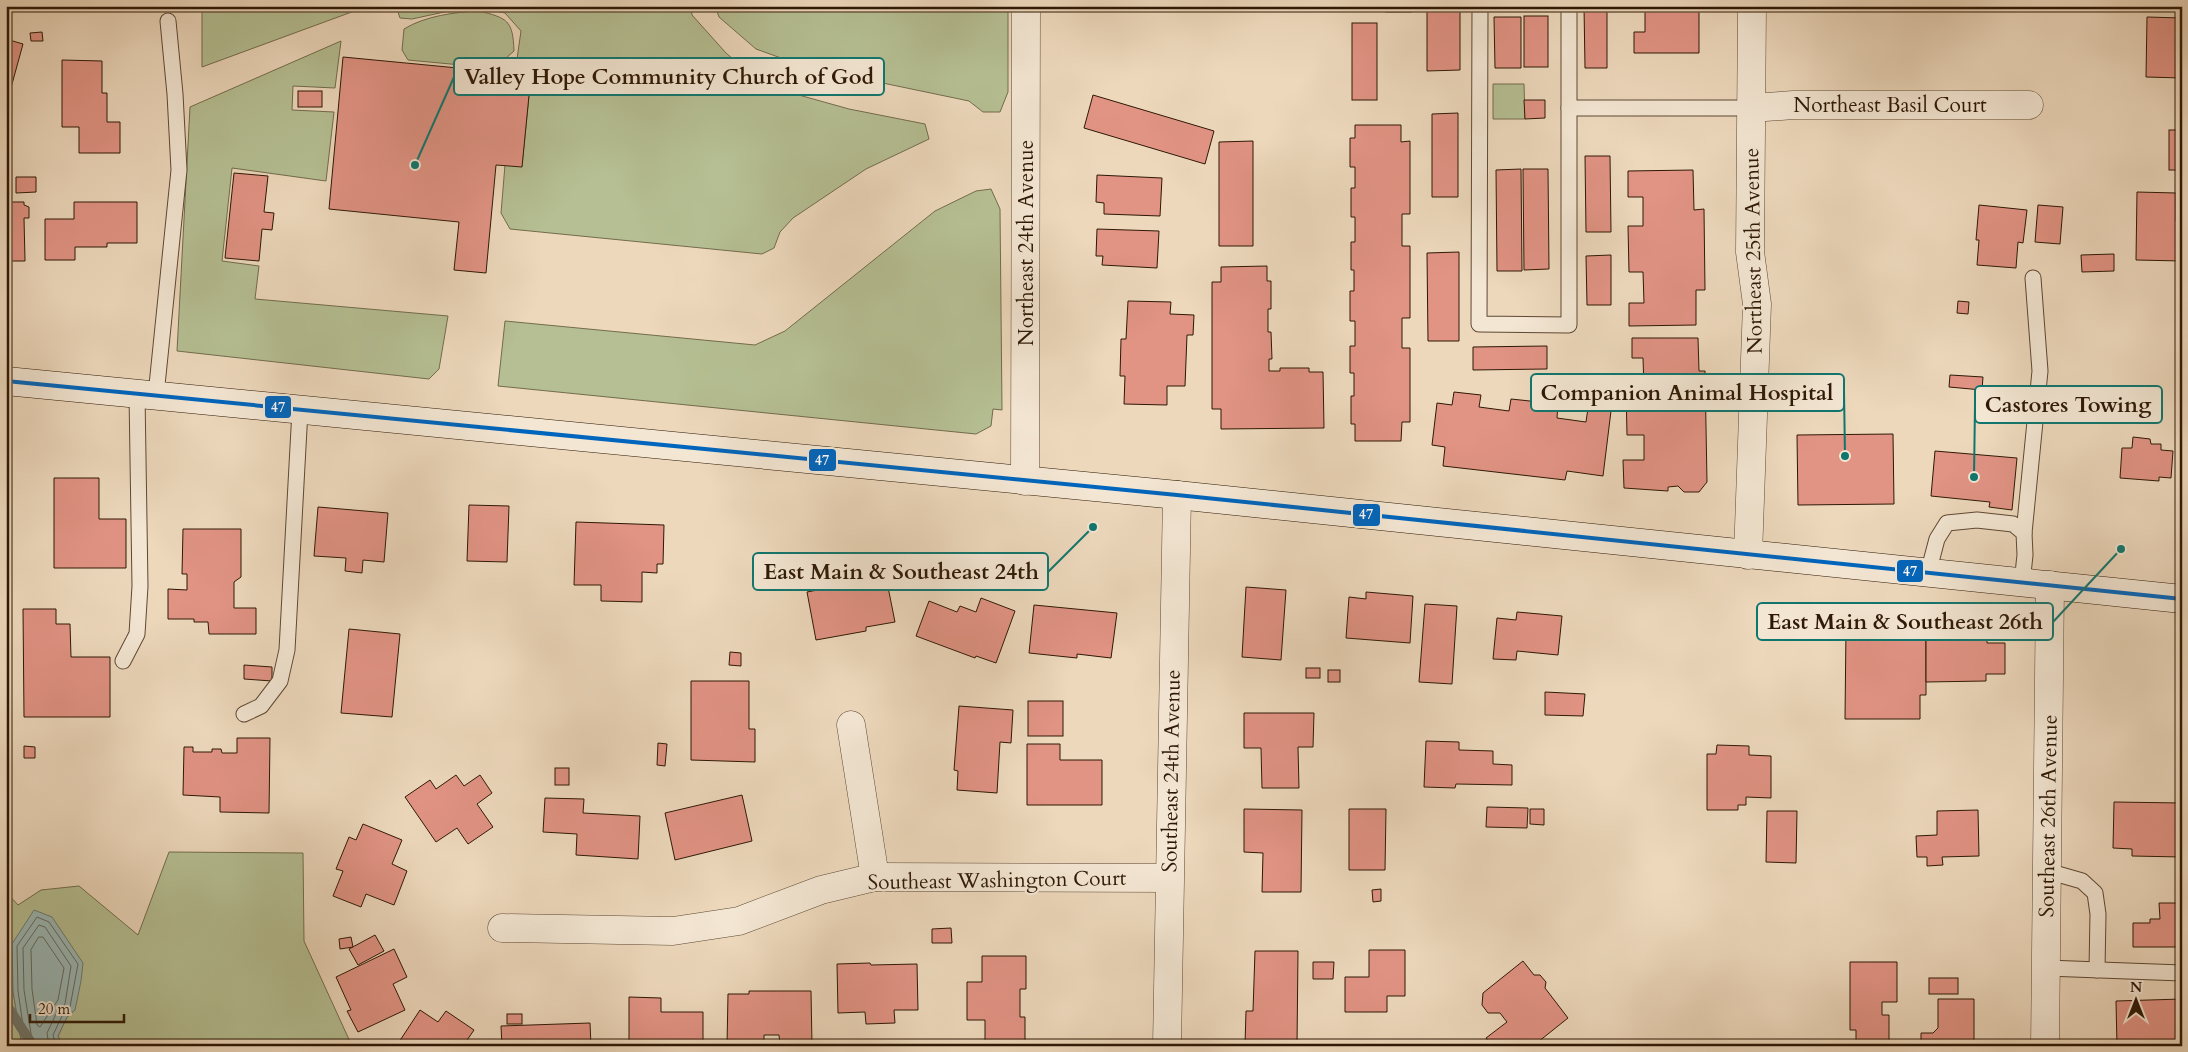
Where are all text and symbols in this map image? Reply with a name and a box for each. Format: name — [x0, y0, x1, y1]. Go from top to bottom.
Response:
callout: Valley Hope Community Church of God — [454, 58, 884, 95]
text: Valley Hope Community Church of God — [464, 62, 874, 92]
street label: Northeast Basil Court — [1793, 91, 1987, 120]
street label: Northeast 24th Avenue — [1012, 140, 1041, 346]
street label: Northeast 25th Avenue — [1737, 148, 1770, 354]
callout: Companion Animal Hospital — [1531, 374, 1844, 411]
text: Companion Animal Hospital — [1541, 378, 1834, 408]
callout: Castores Towing — [1975, 386, 2162, 423]
text: Castores Towing — [1985, 390, 2152, 420]
line badge: 47 — [264, 395, 292, 419]
text: 47 — [271, 398, 285, 417]
line badge: 47 — [808, 448, 837, 472]
text: 47 — [815, 451, 829, 470]
line badge: 47 — [1352, 503, 1381, 527]
text: 47 — [1359, 505, 1373, 524]
callout: East Main & Southeast 24th — [753, 553, 1048, 590]
text: East Main & Southeast 24th — [763, 557, 1039, 587]
line badge: 47 — [1896, 559, 1924, 583]
text: 47 — [1903, 562, 1917, 581]
callout: East Main & Southeast 26th — [1757, 603, 2053, 640]
text: East Main & Southeast 26th — [1767, 607, 2043, 637]
street label: Southeast 24th Avenue — [1155, 669, 1188, 873]
street label: Southeast 26th Avenue — [2032, 714, 2065, 918]
street label: Southeast Washington Court — [867, 864, 1127, 897]
north arrow — [2110, 974, 2160, 1024]
text: N — [2130, 978, 2142, 997]
scale bar — [30, 992, 124, 1024]
text: 20 m — [38, 999, 70, 1019]

